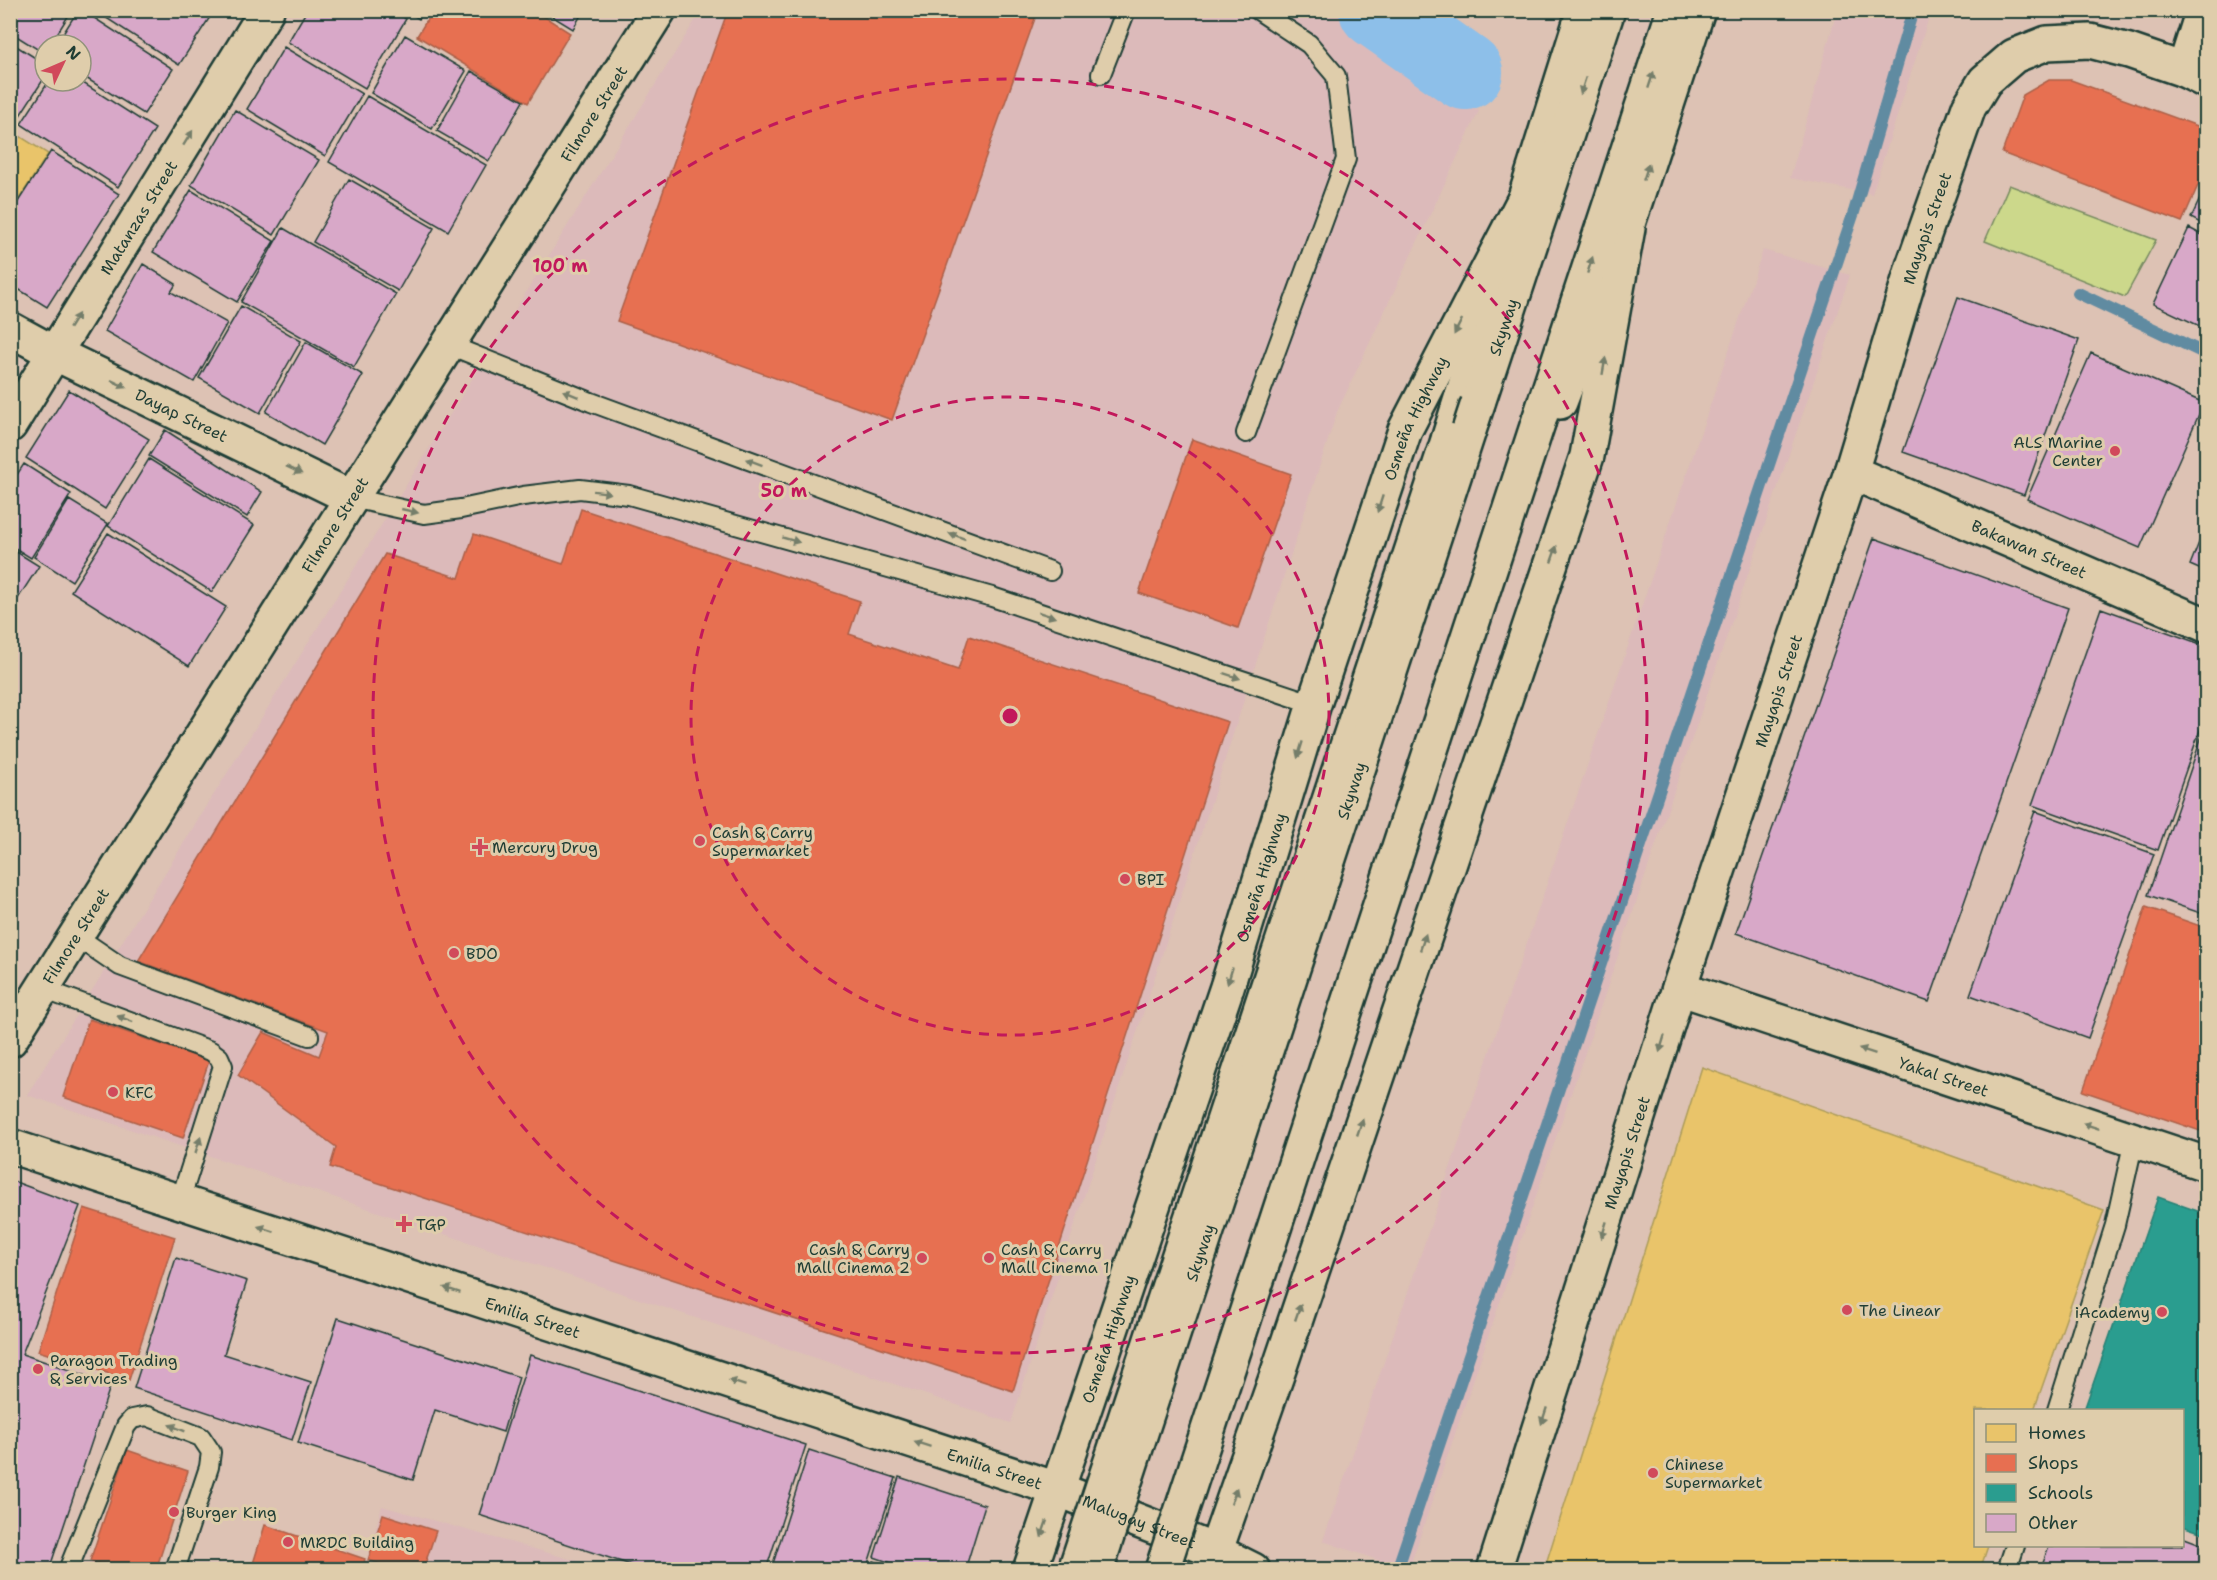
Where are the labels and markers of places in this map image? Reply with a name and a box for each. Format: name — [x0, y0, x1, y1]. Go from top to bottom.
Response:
place label: ALS Marine Center — [2013, 432, 2103, 471]
marker: ALS Marine Center — [2108, 444, 2122, 458]
centre of rings — [1000, 706, 1020, 726]
place label: Cash & Carry Supermarket — [712, 822, 813, 861]
marker: Cash & Carry Supermarket — [693, 834, 707, 848]
place label: Mercury Drug — [492, 837, 598, 858]
marker: Mercury Drug — [473, 840, 487, 854]
place label: BPI — [1137, 869, 1165, 890]
marker: BPI — [1118, 872, 1132, 886]
place label: BDO — [466, 943, 498, 964]
marker: BDO — [447, 946, 461, 960]
place label: KFC — [125, 1082, 154, 1103]
marker: KFC — [106, 1085, 120, 1099]
place label: TGP — [416, 1214, 446, 1235]
marker: TGP — [397, 1217, 411, 1231]
place label: Cash & Carry Mall Cinema 2 — [797, 1239, 910, 1278]
place label: Cash & Carry Mall Cinema 1 — [1001, 1239, 1110, 1278]
marker: Cash & Carry Mall Cinema 2 — [915, 1251, 929, 1265]
marker: Cash & Carry Mall Cinema 1 — [982, 1251, 996, 1265]
place label: The Linear — [1859, 1300, 1941, 1321]
place label: iAcademy — [2075, 1302, 2150, 1323]
marker: The Linear — [1840, 1303, 1854, 1317]
marker: iAcademy — [2155, 1305, 2169, 1319]
place label: Paragon Trading & Services — [50, 1350, 178, 1389]
marker: Paragon Trading & Services — [31, 1362, 45, 1376]
place label: Chinese Supermarket — [1665, 1454, 1762, 1493]
marker: Chinese Supermarket — [1646, 1466, 1660, 1480]
place label: Burger King — [186, 1502, 277, 1523]
marker: Burger King — [167, 1505, 181, 1519]
place label: MRDC Building — [300, 1532, 414, 1553]
marker: MRDC Building — [281, 1535, 295, 1549]

